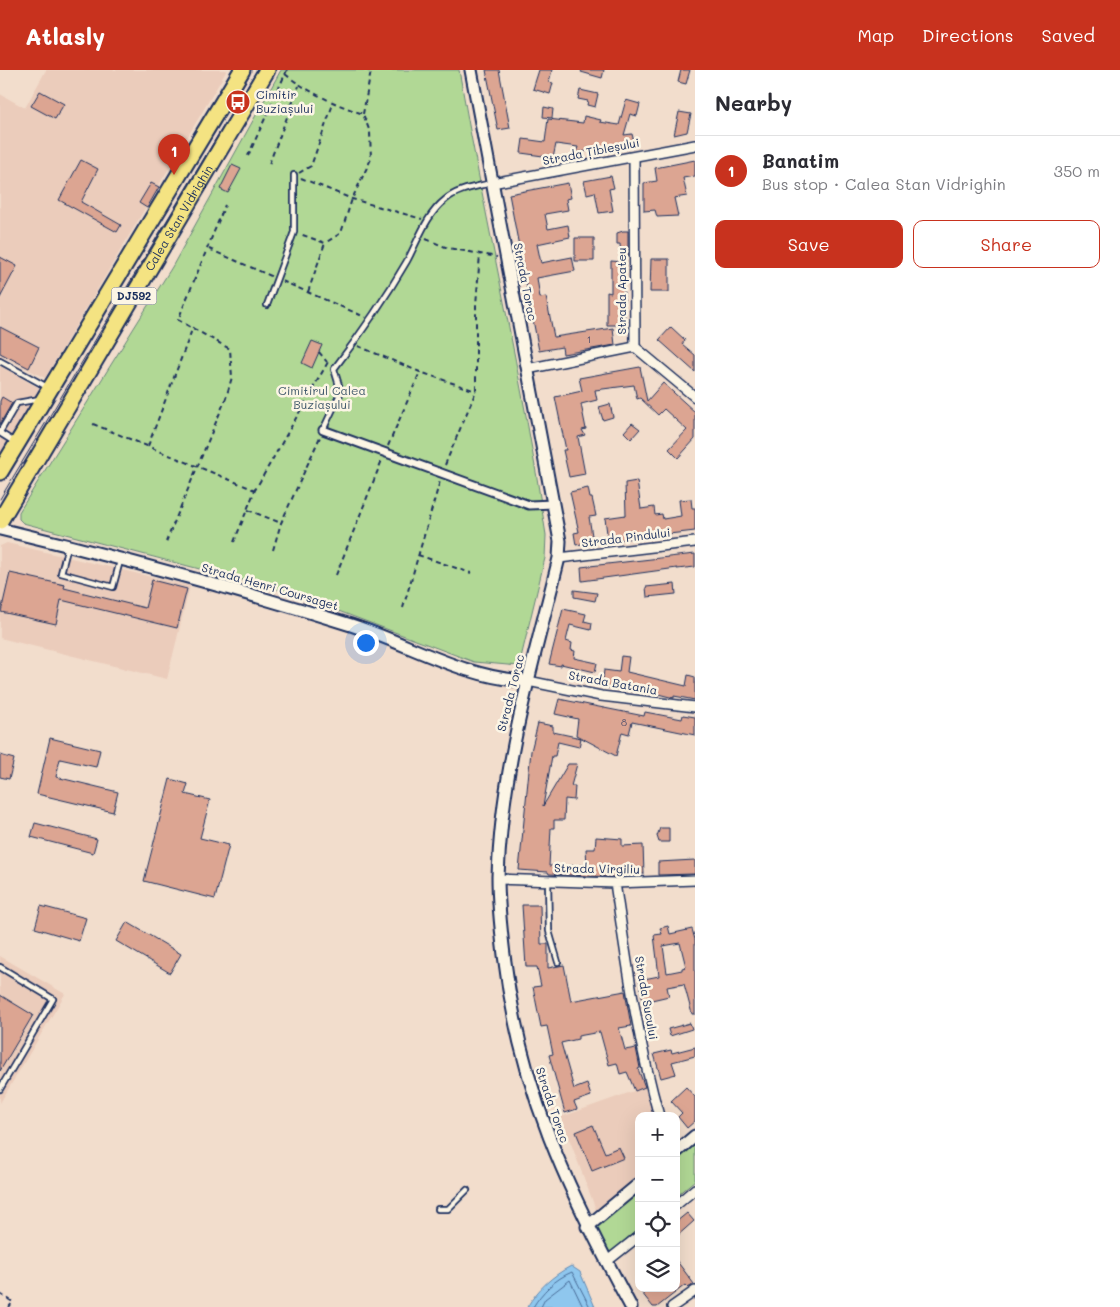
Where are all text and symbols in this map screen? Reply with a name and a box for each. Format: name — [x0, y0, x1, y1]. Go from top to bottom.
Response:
text: Atlasly — [25, 20, 105, 51]
text: Map — [857, 23, 894, 47]
text: Directions — [922, 23, 1014, 47]
text: Saved — [1042, 23, 1095, 47]
place label: Cimitir Buziașului — [256, 86, 313, 116]
bus stop icon: Cimitir Buziașului — [225, 89, 251, 115]
text: Nearby — [715, 89, 792, 116]
pin: 1 — [158, 134, 190, 175]
street label: Strada Țibleșului — [541, 134, 641, 168]
text: Banatim — [762, 148, 839, 173]
text: 1 — [727, 160, 735, 181]
text: 350 m — [1054, 160, 1100, 181]
street label: Calea Stan Vidrighin — [141, 162, 216, 274]
text: Bus stop · Calea Stan Vidrighin — [762, 173, 1006, 194]
button: Save — [715, 220, 903, 268]
button: Share — [913, 220, 1100, 268]
street label: Strada Torac — [511, 242, 541, 322]
street label: Strada Apateu — [613, 248, 629, 334]
road number: DJ592 — [112, 288, 156, 305]
house number: 1 — [587, 332, 591, 346]
park label: Cimitirul Calea Buziașului — [278, 382, 366, 412]
street label: Strada Pindului — [580, 524, 671, 550]
street label: Strada Henri Coursaget — [200, 559, 341, 613]
your location — [353, 630, 379, 656]
street label: Strada Torac — [493, 653, 527, 733]
street label: Strada Batania — [567, 666, 659, 698]
house number: 8 — [621, 715, 627, 729]
street label: Strada Virgiliu — [554, 859, 640, 877]
street label: Strada Sucului — [632, 955, 662, 1041]
street label: Strada Torac — [533, 1065, 573, 1145]
map controls — [635, 1112, 680, 1292]
button: + — [635, 1112, 680, 1157]
button: − — [635, 1157, 680, 1202]
button: locate — [635, 1202, 680, 1247]
button: layers — [635, 1247, 680, 1292]

